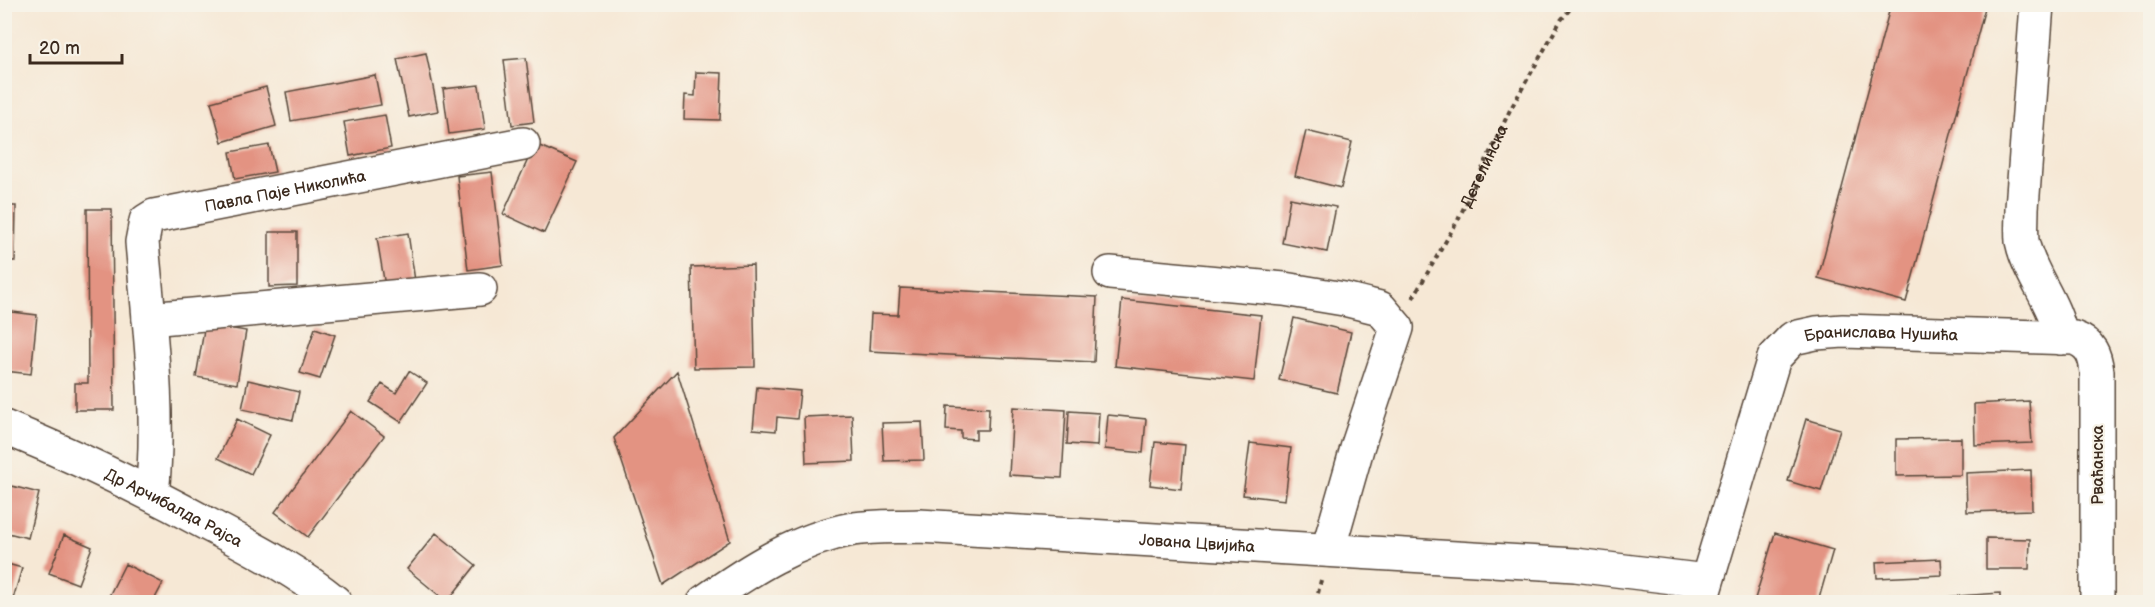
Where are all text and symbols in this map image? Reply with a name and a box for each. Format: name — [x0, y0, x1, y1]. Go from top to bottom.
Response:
scale bar — [30, 27, 122, 65]
text: 20 m — [39, 38, 80, 59]
street label: Детелинска — [1457, 122, 1513, 211]
street label: Павла Паје Николића — [203, 167, 368, 217]
street label: Бранислава Нушића — [1803, 323, 1959, 346]
street label: Рваћанска — [2089, 424, 2108, 505]
street label: Др Арчибалда Рајса — [102, 465, 246, 552]
street label: Јована Цвијића — [1138, 531, 1256, 557]

